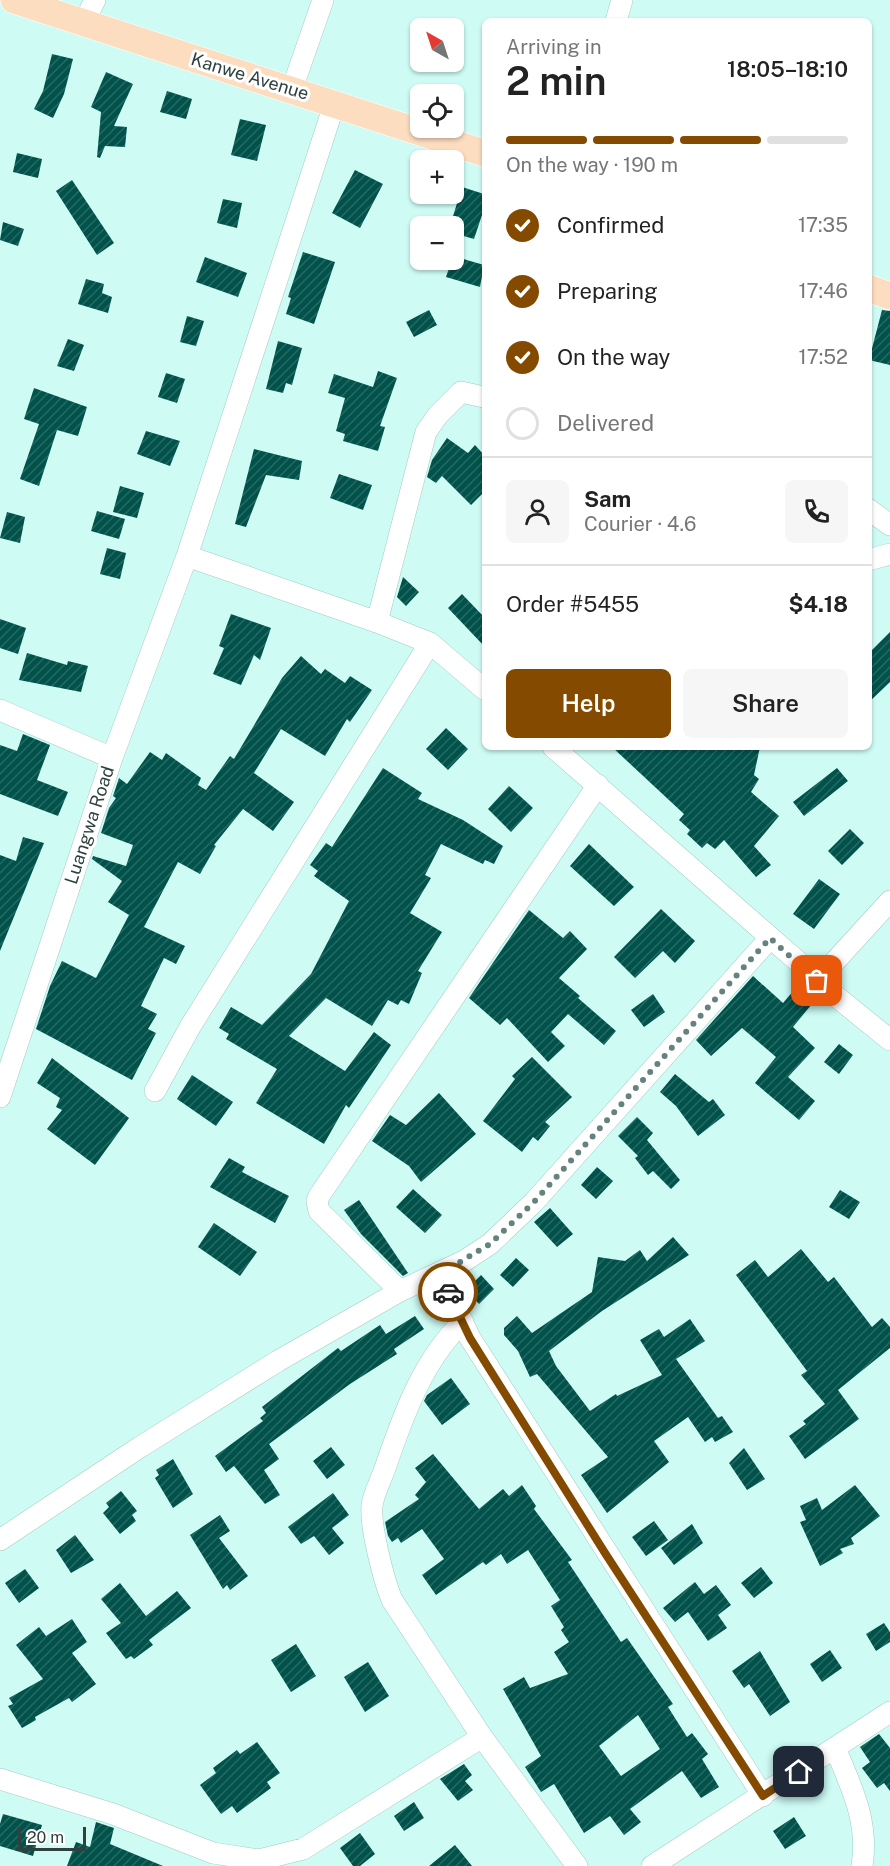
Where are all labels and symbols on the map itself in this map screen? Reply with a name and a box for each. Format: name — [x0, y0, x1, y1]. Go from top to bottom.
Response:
north arrow — [410, 18, 464, 72]
street label: Kanwe Avenue — [188, 48, 312, 104]
street label: Luangwa Road — [60, 763, 118, 887]
pin — [791, 955, 842, 1006]
courier — [418, 1262, 478, 1322]
pin — [773, 1746, 824, 1797]
scale bar — [18, 1824, 86, 1852]

